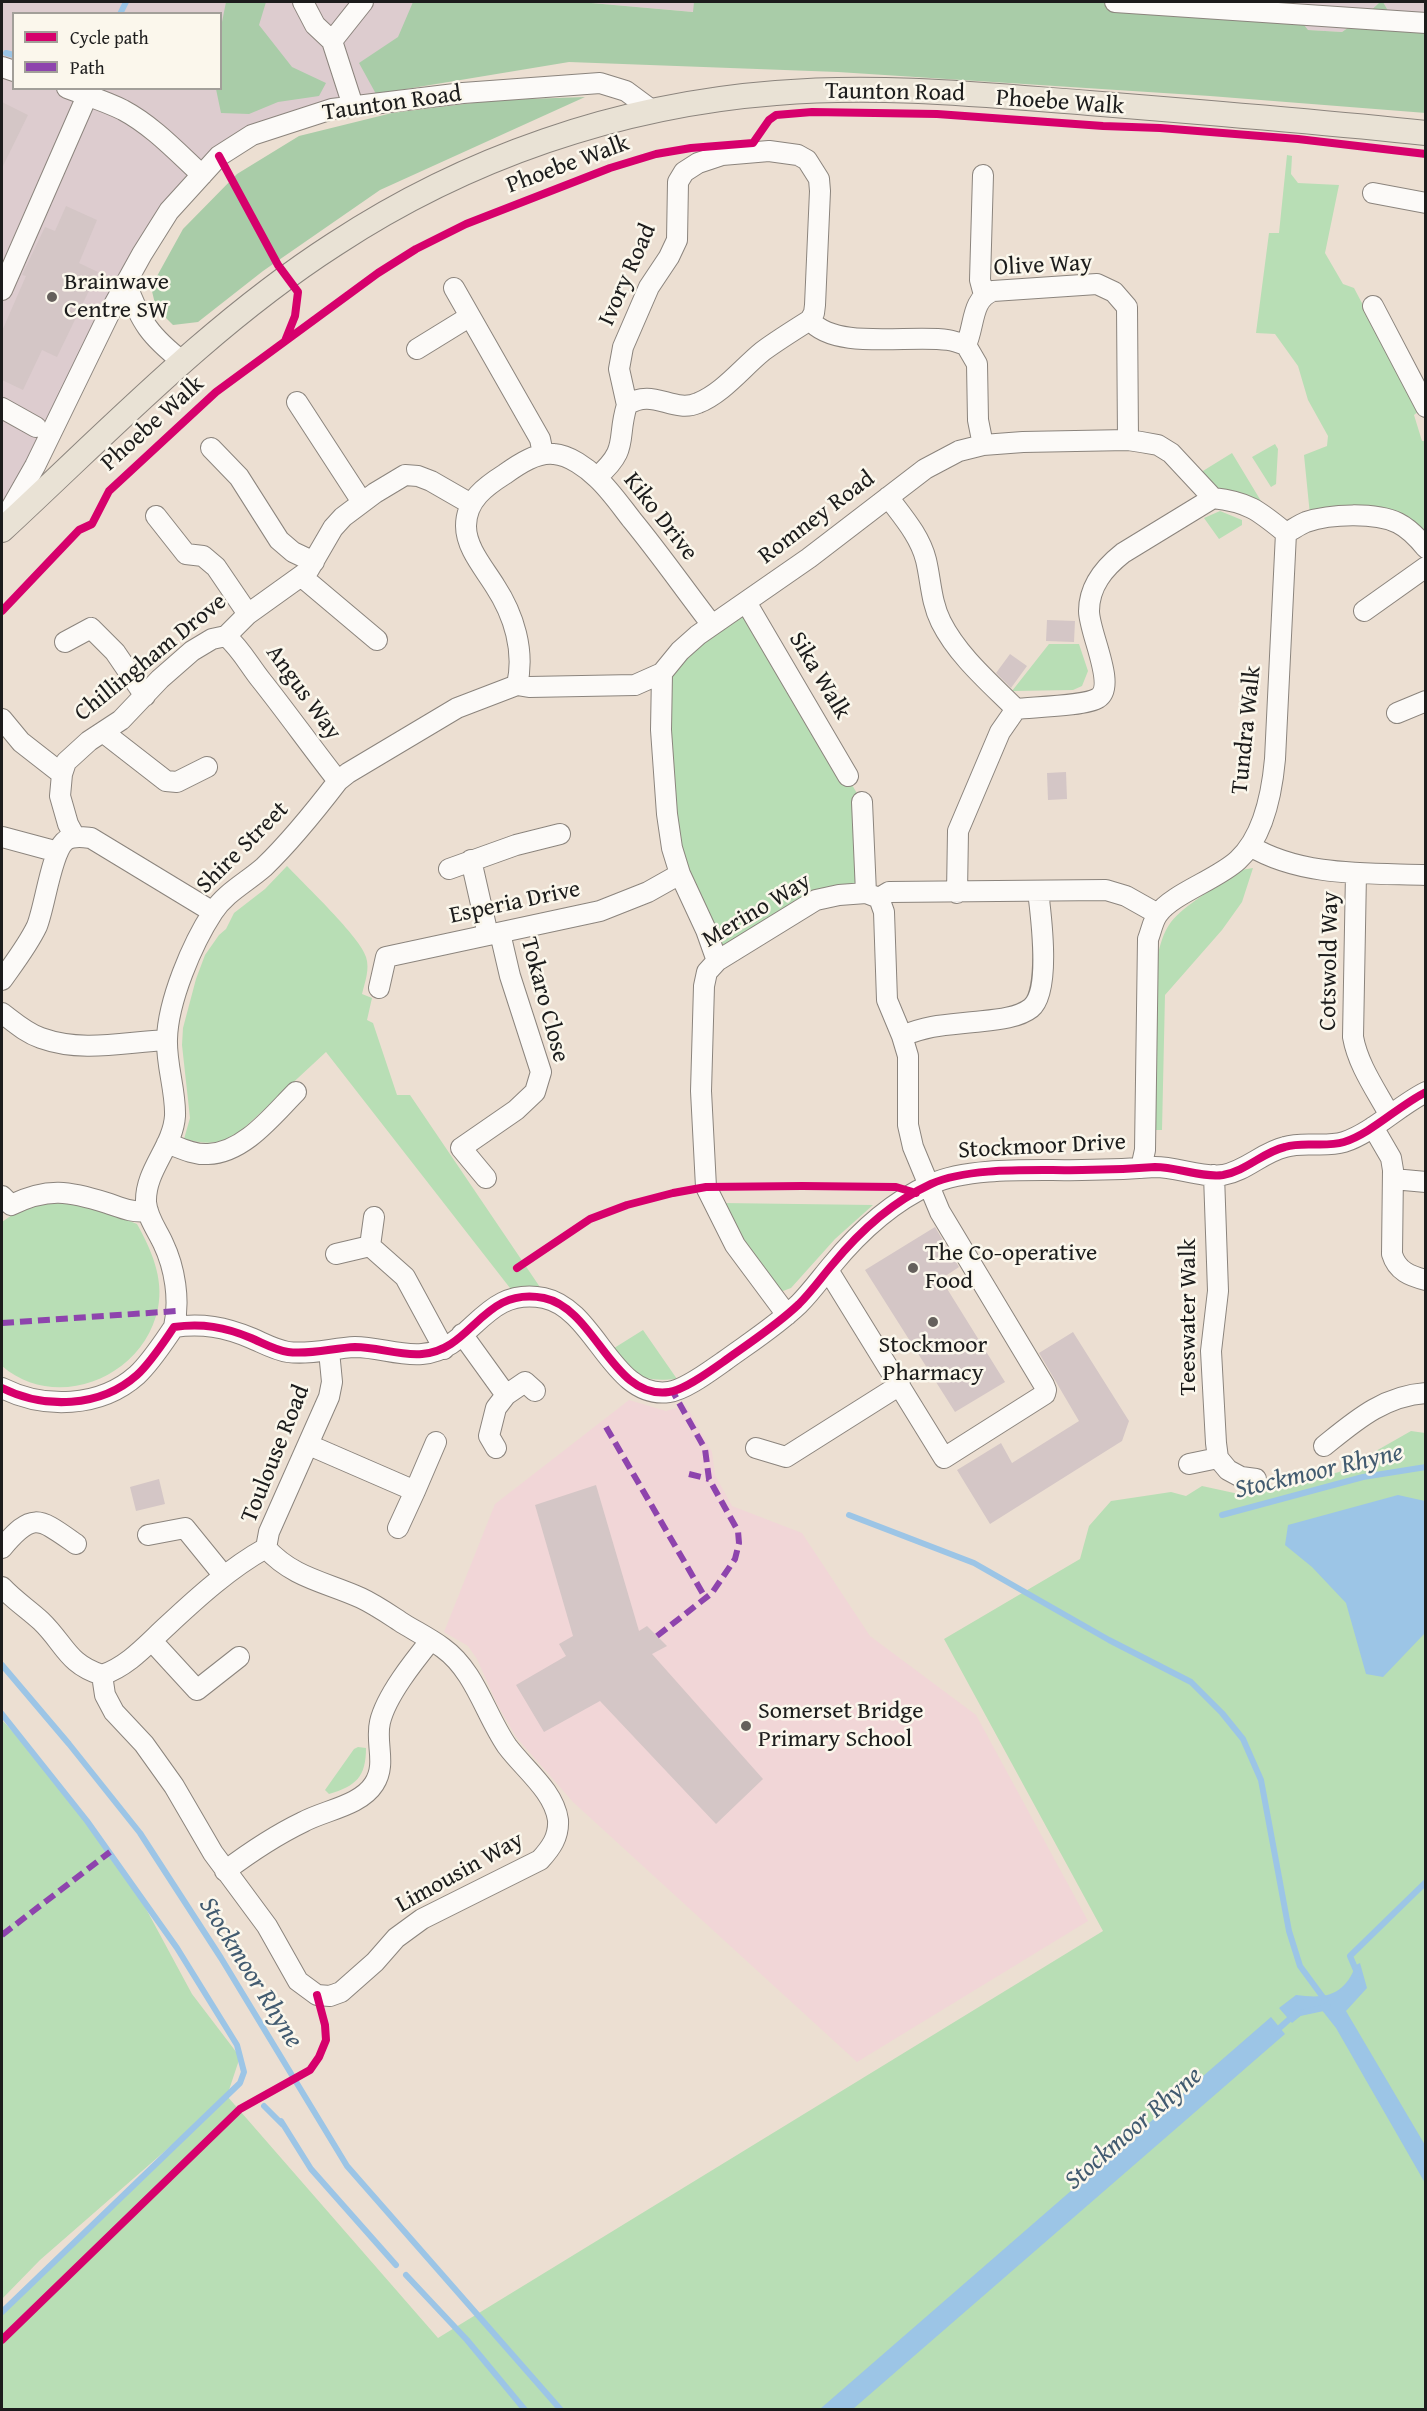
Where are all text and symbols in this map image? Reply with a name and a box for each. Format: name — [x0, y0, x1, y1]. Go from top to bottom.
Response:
legend — [12, 12, 222, 90]
text: Cycle path — [70, 24, 149, 51]
text: Path — [70, 54, 105, 81]
street label: Taunton Road — [825, 77, 965, 109]
street label: Taunton Road — [321, 80, 463, 128]
street label: Phoebe Walk — [995, 84, 1125, 122]
street label: Phoebe Walk — [503, 129, 633, 201]
street label: Ivory Road — [593, 220, 663, 330]
street label: Olive Way — [993, 249, 1093, 283]
place label: Brainwave Centre SW — [64, 269, 169, 325]
marker: Brainwave Centre SW — [45, 290, 59, 304]
street label: Phoebe Walk — [96, 370, 210, 478]
street label: Romney Road — [753, 465, 881, 571]
street label: Kiko Drive — [617, 467, 703, 567]
street label: Chillingham Drove — [69, 588, 233, 728]
street label: Sika Walk — [782, 627, 856, 725]
street label: Angus Way — [259, 640, 347, 746]
street label: Tundra Walk — [1226, 664, 1268, 796]
street label: Shire Street — [191, 796, 295, 900]
street label: Merino Way — [698, 867, 816, 955]
street label: Esperia Drive — [447, 875, 583, 931]
street label: Cotswold Way — [1314, 891, 1346, 1031]
street label: Tokaro Close — [514, 934, 574, 1066]
street label: Stockmoor Drive — [957, 1128, 1127, 1166]
street label: Teeswater Walk — [1175, 1238, 1203, 1396]
place label: The Co-operative Food — [925, 1240, 1097, 1296]
marker: The Co-operative Food — [906, 1261, 920, 1275]
marker: Stockmoor Pharmacy — [926, 1315, 940, 1329]
place label: Stockmoor Pharmacy — [879, 1332, 987, 1388]
street label: Toulouse Road — [235, 1381, 317, 1527]
water label: Stockmoor Rhyne — [1232, 1437, 1406, 1507]
place label: Somerset Bridge Primary School — [758, 1698, 924, 1754]
marker: Somerset Bridge Primary School — [739, 1719, 753, 1733]
street label: Limousin Way — [391, 1826, 529, 1920]
water label: Stockmoor Rhyne — [191, 1892, 309, 2054]
water label: Stockmoor Rhyne — [1059, 2061, 1209, 2197]

